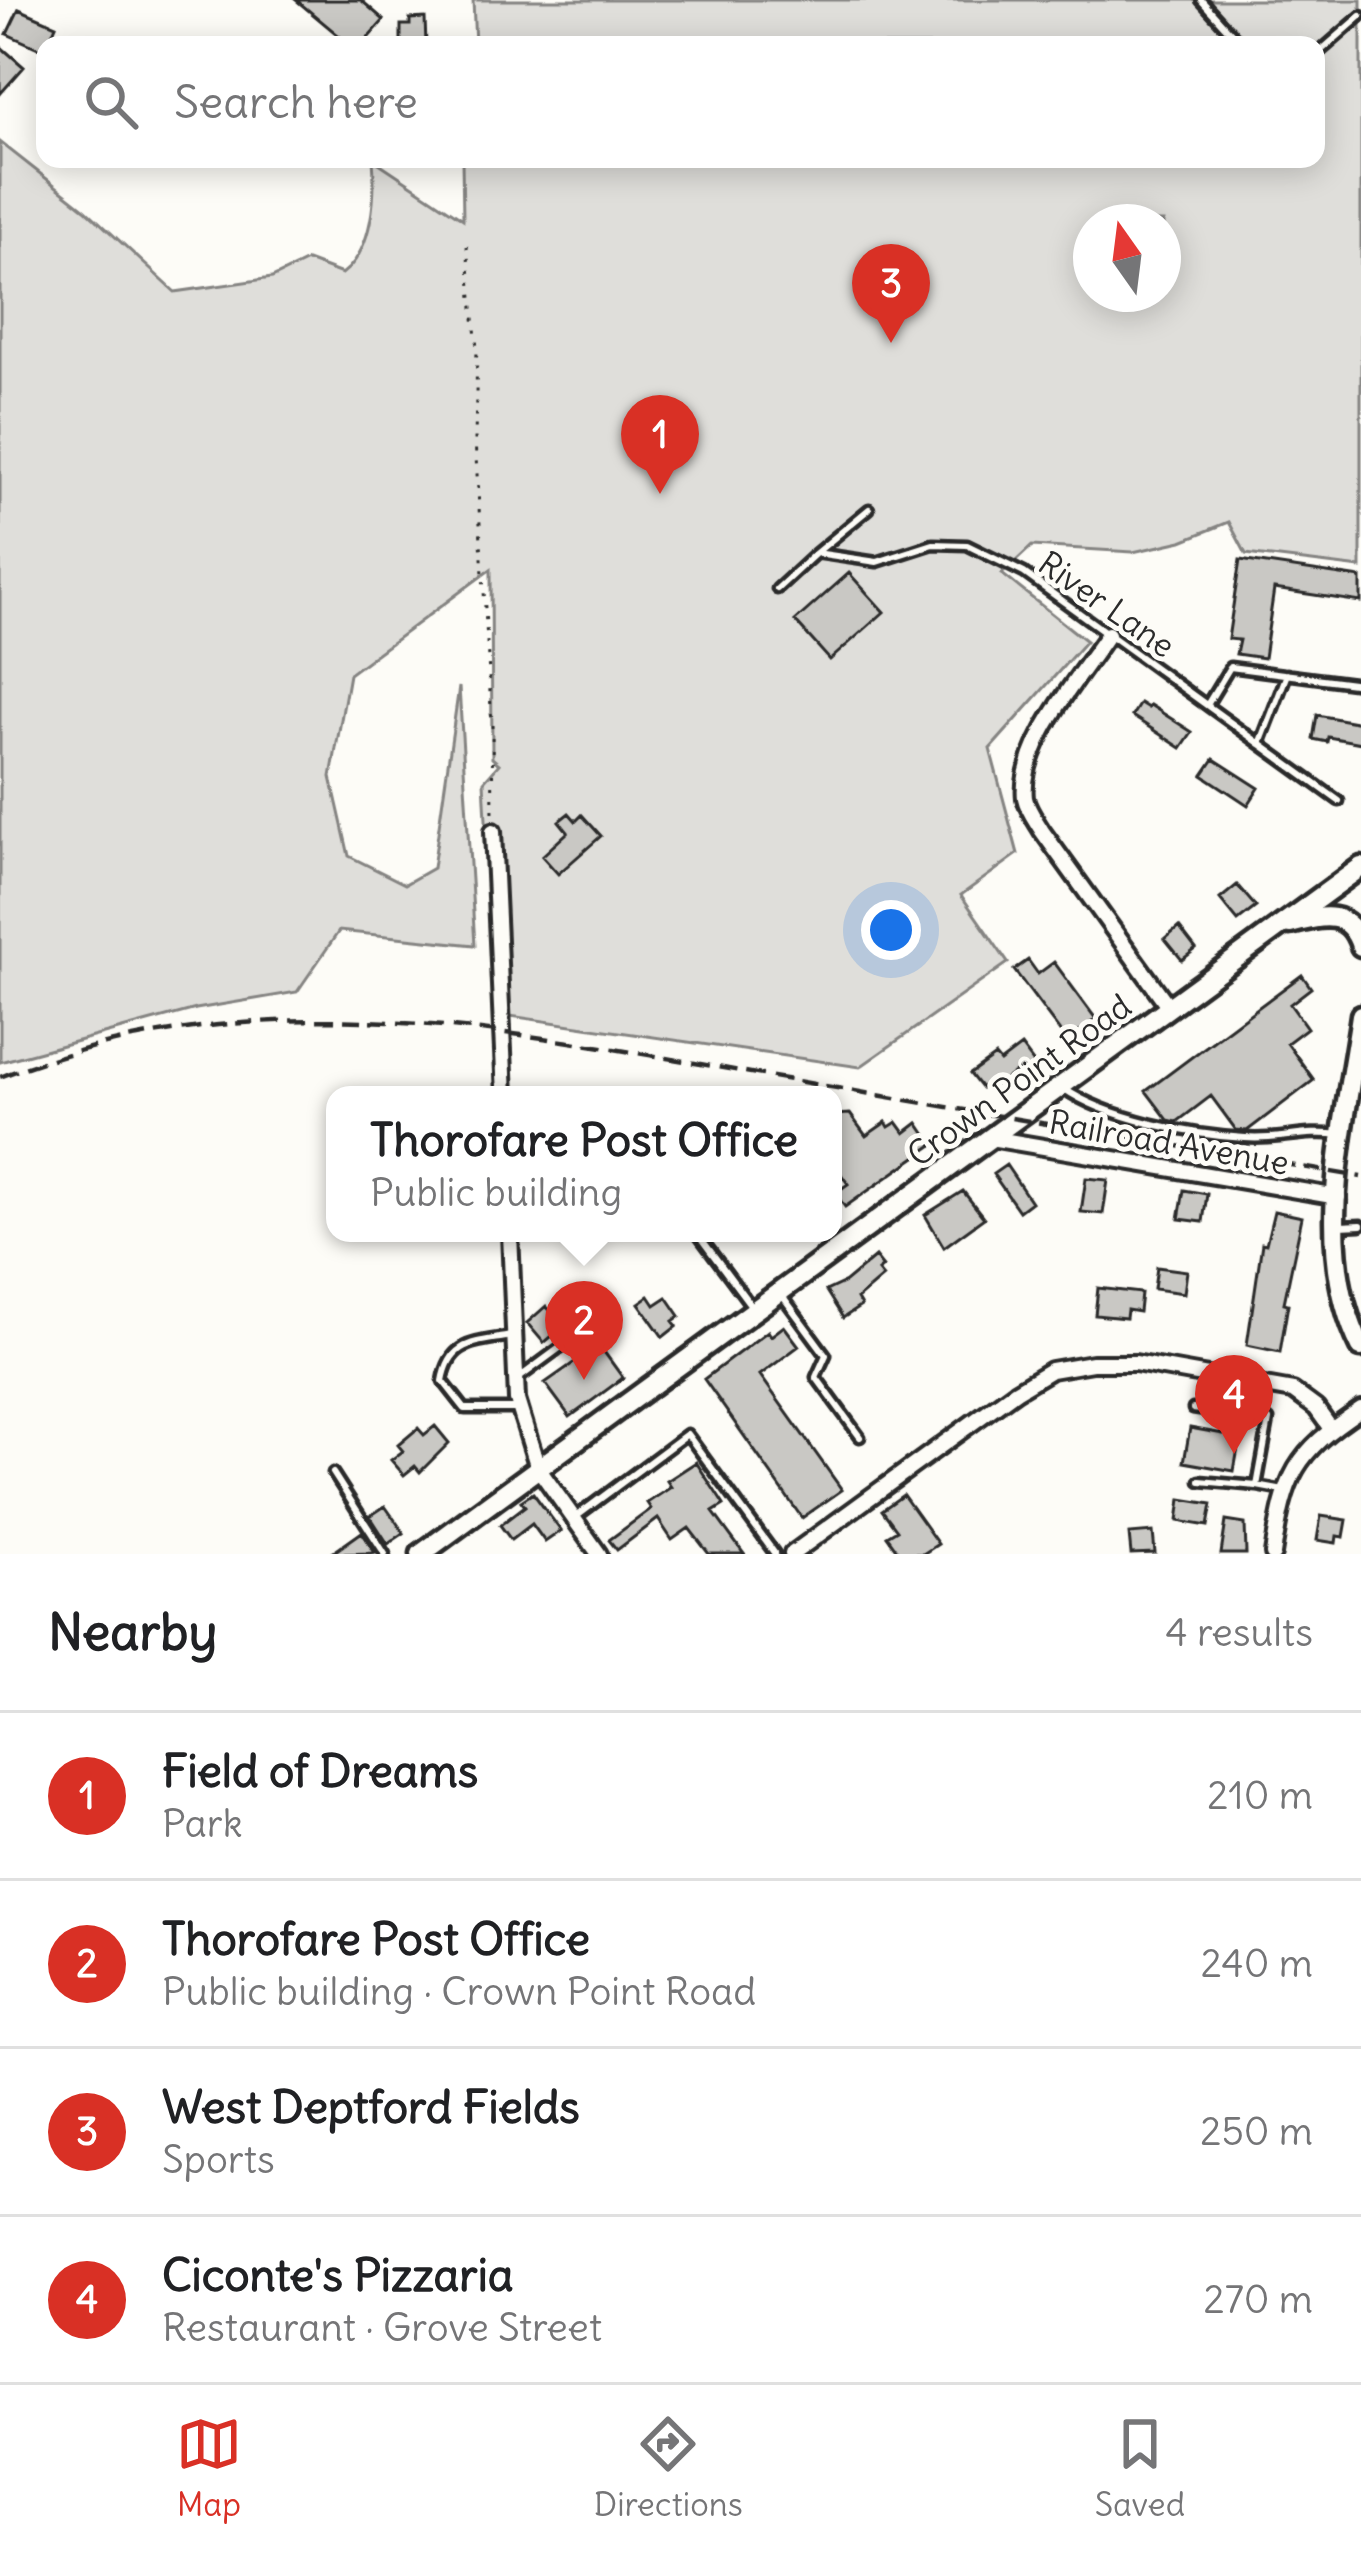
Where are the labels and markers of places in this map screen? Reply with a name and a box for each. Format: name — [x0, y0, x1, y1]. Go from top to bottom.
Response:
pin: 3 — [852, 244, 930, 343]
pin: 1 — [621, 395, 699, 494]
pin: 2 — [545, 1281, 623, 1380]
pin: 4 — [1195, 1355, 1273, 1454]

